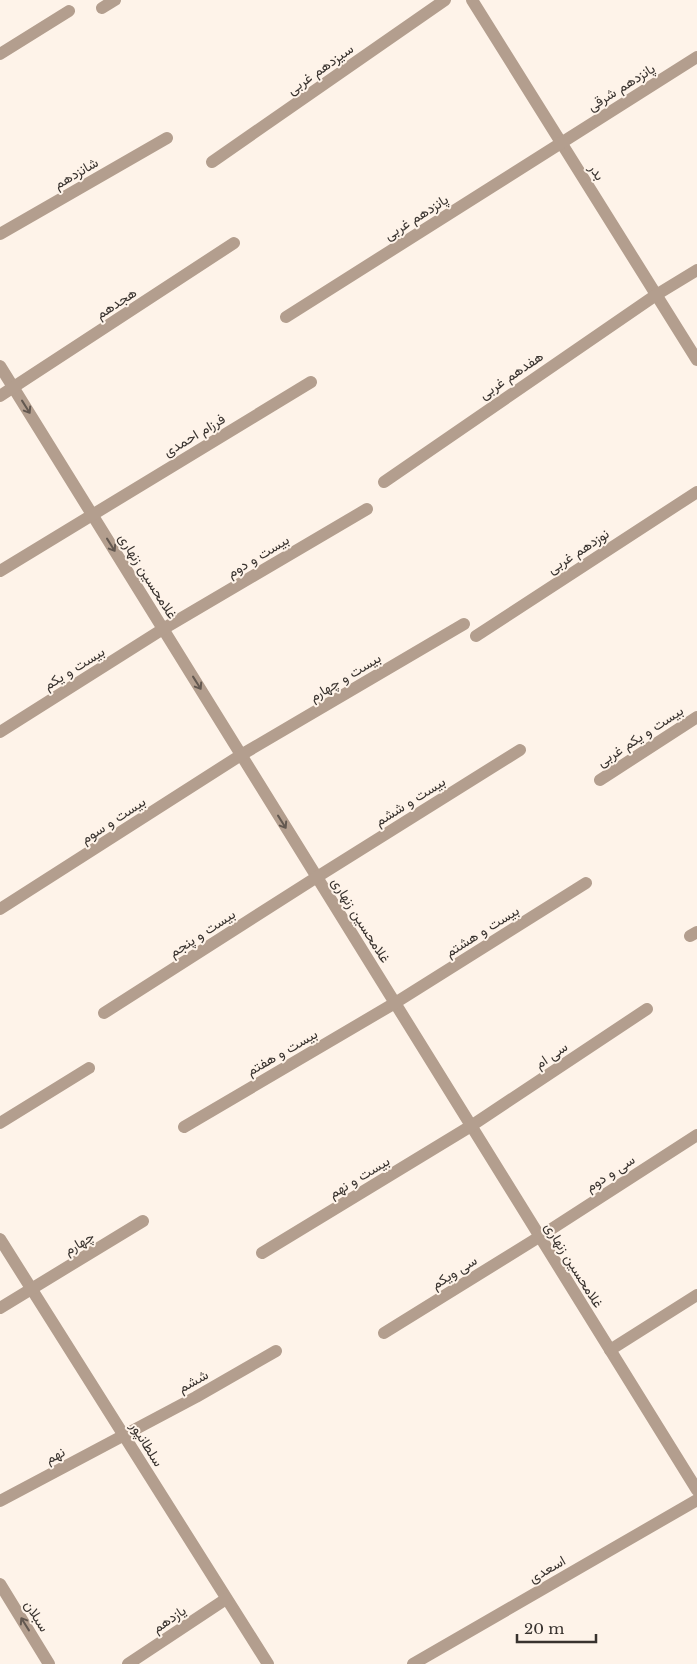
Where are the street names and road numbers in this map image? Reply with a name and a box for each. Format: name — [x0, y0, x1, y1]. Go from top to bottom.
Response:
street label: سیزدهم غربی — [283, 40, 357, 98]
street label: پانزدهم شرقی — [584, 59, 659, 116]
street label: شانزدهم — [51, 153, 101, 193]
street label: بدر — [584, 159, 609, 184]
street label: پانزدهم غربی — [380, 190, 452, 245]
street label: هجدهم — [92, 283, 140, 323]
street label: هفدهم غربی — [475, 347, 547, 403]
street label: فرزام احمدی — [160, 410, 228, 460]
street label: نوزدهم غربی — [544, 524, 612, 578]
street label: غلامحسین زنهاری — [115, 530, 181, 622]
street label: بیست و دوم — [224, 530, 292, 582]
street label: بیست و یکم — [40, 642, 108, 694]
street label: بیست و چهارم — [306, 649, 385, 706]
street label: بیست و یکم غربی — [593, 701, 687, 771]
street label: بیست و ششم — [371, 772, 449, 830]
street label: بیست و سوم — [77, 792, 149, 848]
street label: غلامحسین زنهاری — [328, 874, 394, 966]
street label: بیست و هشتم — [442, 901, 522, 961]
street label: بیست و پنجم — [165, 905, 239, 962]
street label: بیست و هفتم — [243, 1024, 321, 1080]
street label: سی ام — [531, 1038, 571, 1072]
street label: سی و دوم — [582, 1150, 638, 1196]
street label: بیست و نهم — [325, 1152, 393, 1202]
street label: غلامحسین زنهاری — [541, 1219, 607, 1311]
street label: چهارم — [61, 1227, 98, 1260]
street label: سی ویکم — [428, 1251, 480, 1293]
street label: ششم — [175, 1365, 211, 1397]
street label: سلطانپور — [125, 1417, 168, 1470]
street label: نهم — [42, 1442, 68, 1468]
street label: اسعدی — [525, 1551, 569, 1587]
street label: سبلان — [20, 1597, 54, 1635]
street label: یازدهم — [149, 1601, 189, 1637]

